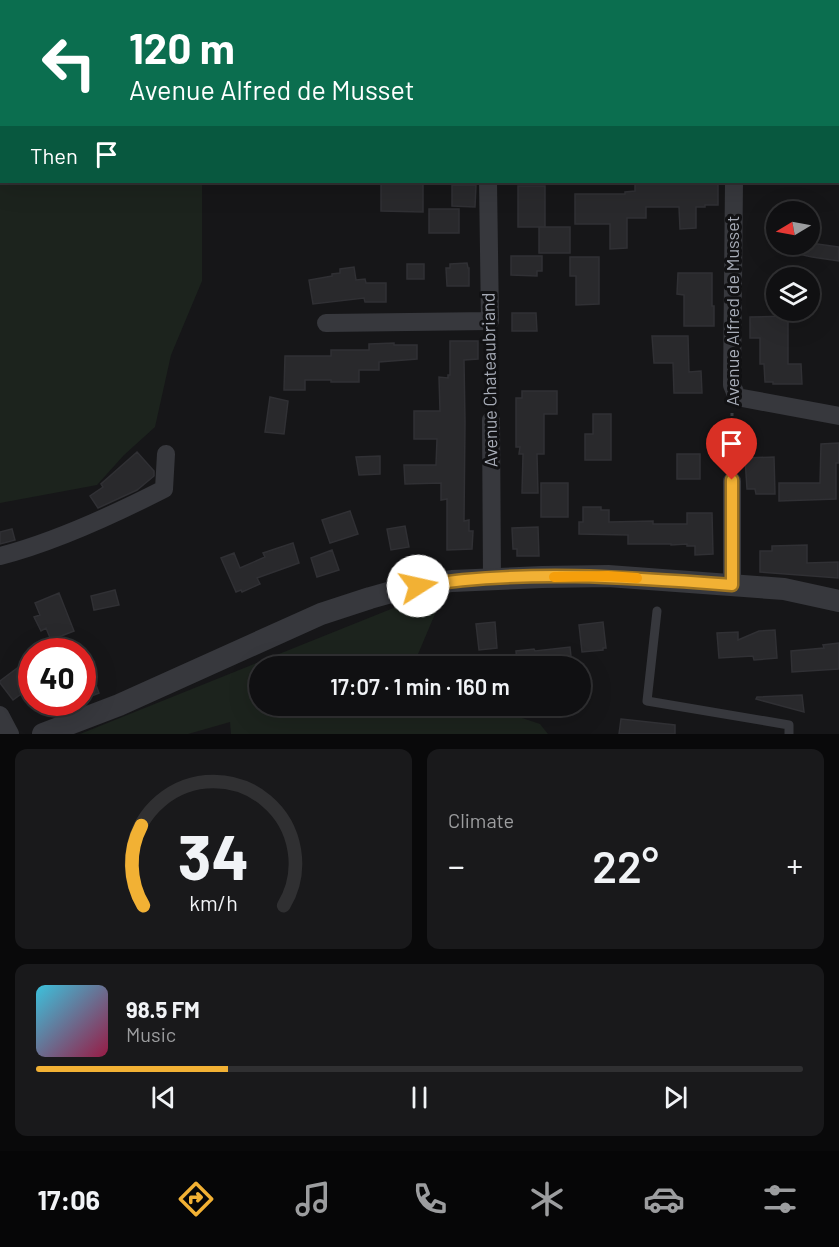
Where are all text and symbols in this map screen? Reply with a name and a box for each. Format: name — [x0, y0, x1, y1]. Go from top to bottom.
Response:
text: 120 m — [129, 22, 235, 72]
icon: left — [30, 24, 108, 102]
text: Avenue Alfred de Musset — [129, 73, 415, 105]
icon: arrive — [90, 138, 123, 171]
text: Then — [30, 142, 78, 168]
north arrow — [766, 201, 820, 255]
map controls — [766, 201, 820, 321]
street label: Avenue Alfred de Musset — [721, 216, 743, 406]
button: layers — [766, 267, 820, 321]
street label: Avenue Chateaubriand — [476, 292, 502, 468]
pin — [706, 418, 757, 480]
icon: arrive — [715, 427, 748, 460]
position arrow — [386, 554, 450, 618]
speed limit sign: 40 — [18, 638, 96, 716]
text: 17:07 · 1 min · 160 m — [330, 673, 510, 699]
text: Climate — [448, 808, 514, 832]
text: 34 — [178, 818, 249, 892]
text: 22° — [592, 838, 659, 892]
text: − — [448, 845, 465, 885]
text: + — [786, 845, 803, 885]
text: km/h — [189, 890, 238, 915]
text: 98.5 FM — [126, 996, 200, 1022]
text: Music — [126, 1022, 176, 1046]
icon: previous — [147, 1081, 180, 1114]
icon: pause — [403, 1081, 436, 1114]
icon: next — [659, 1081, 692, 1114]
icon: directions — [175, 1178, 217, 1220]
icon: music — [292, 1178, 334, 1220]
icon: phone — [409, 1178, 451, 1220]
icon: climate — [526, 1178, 568, 1220]
icon: car — [643, 1178, 685, 1220]
icon: filters — [759, 1178, 801, 1220]
text: 17:06 — [37, 1183, 100, 1215]

